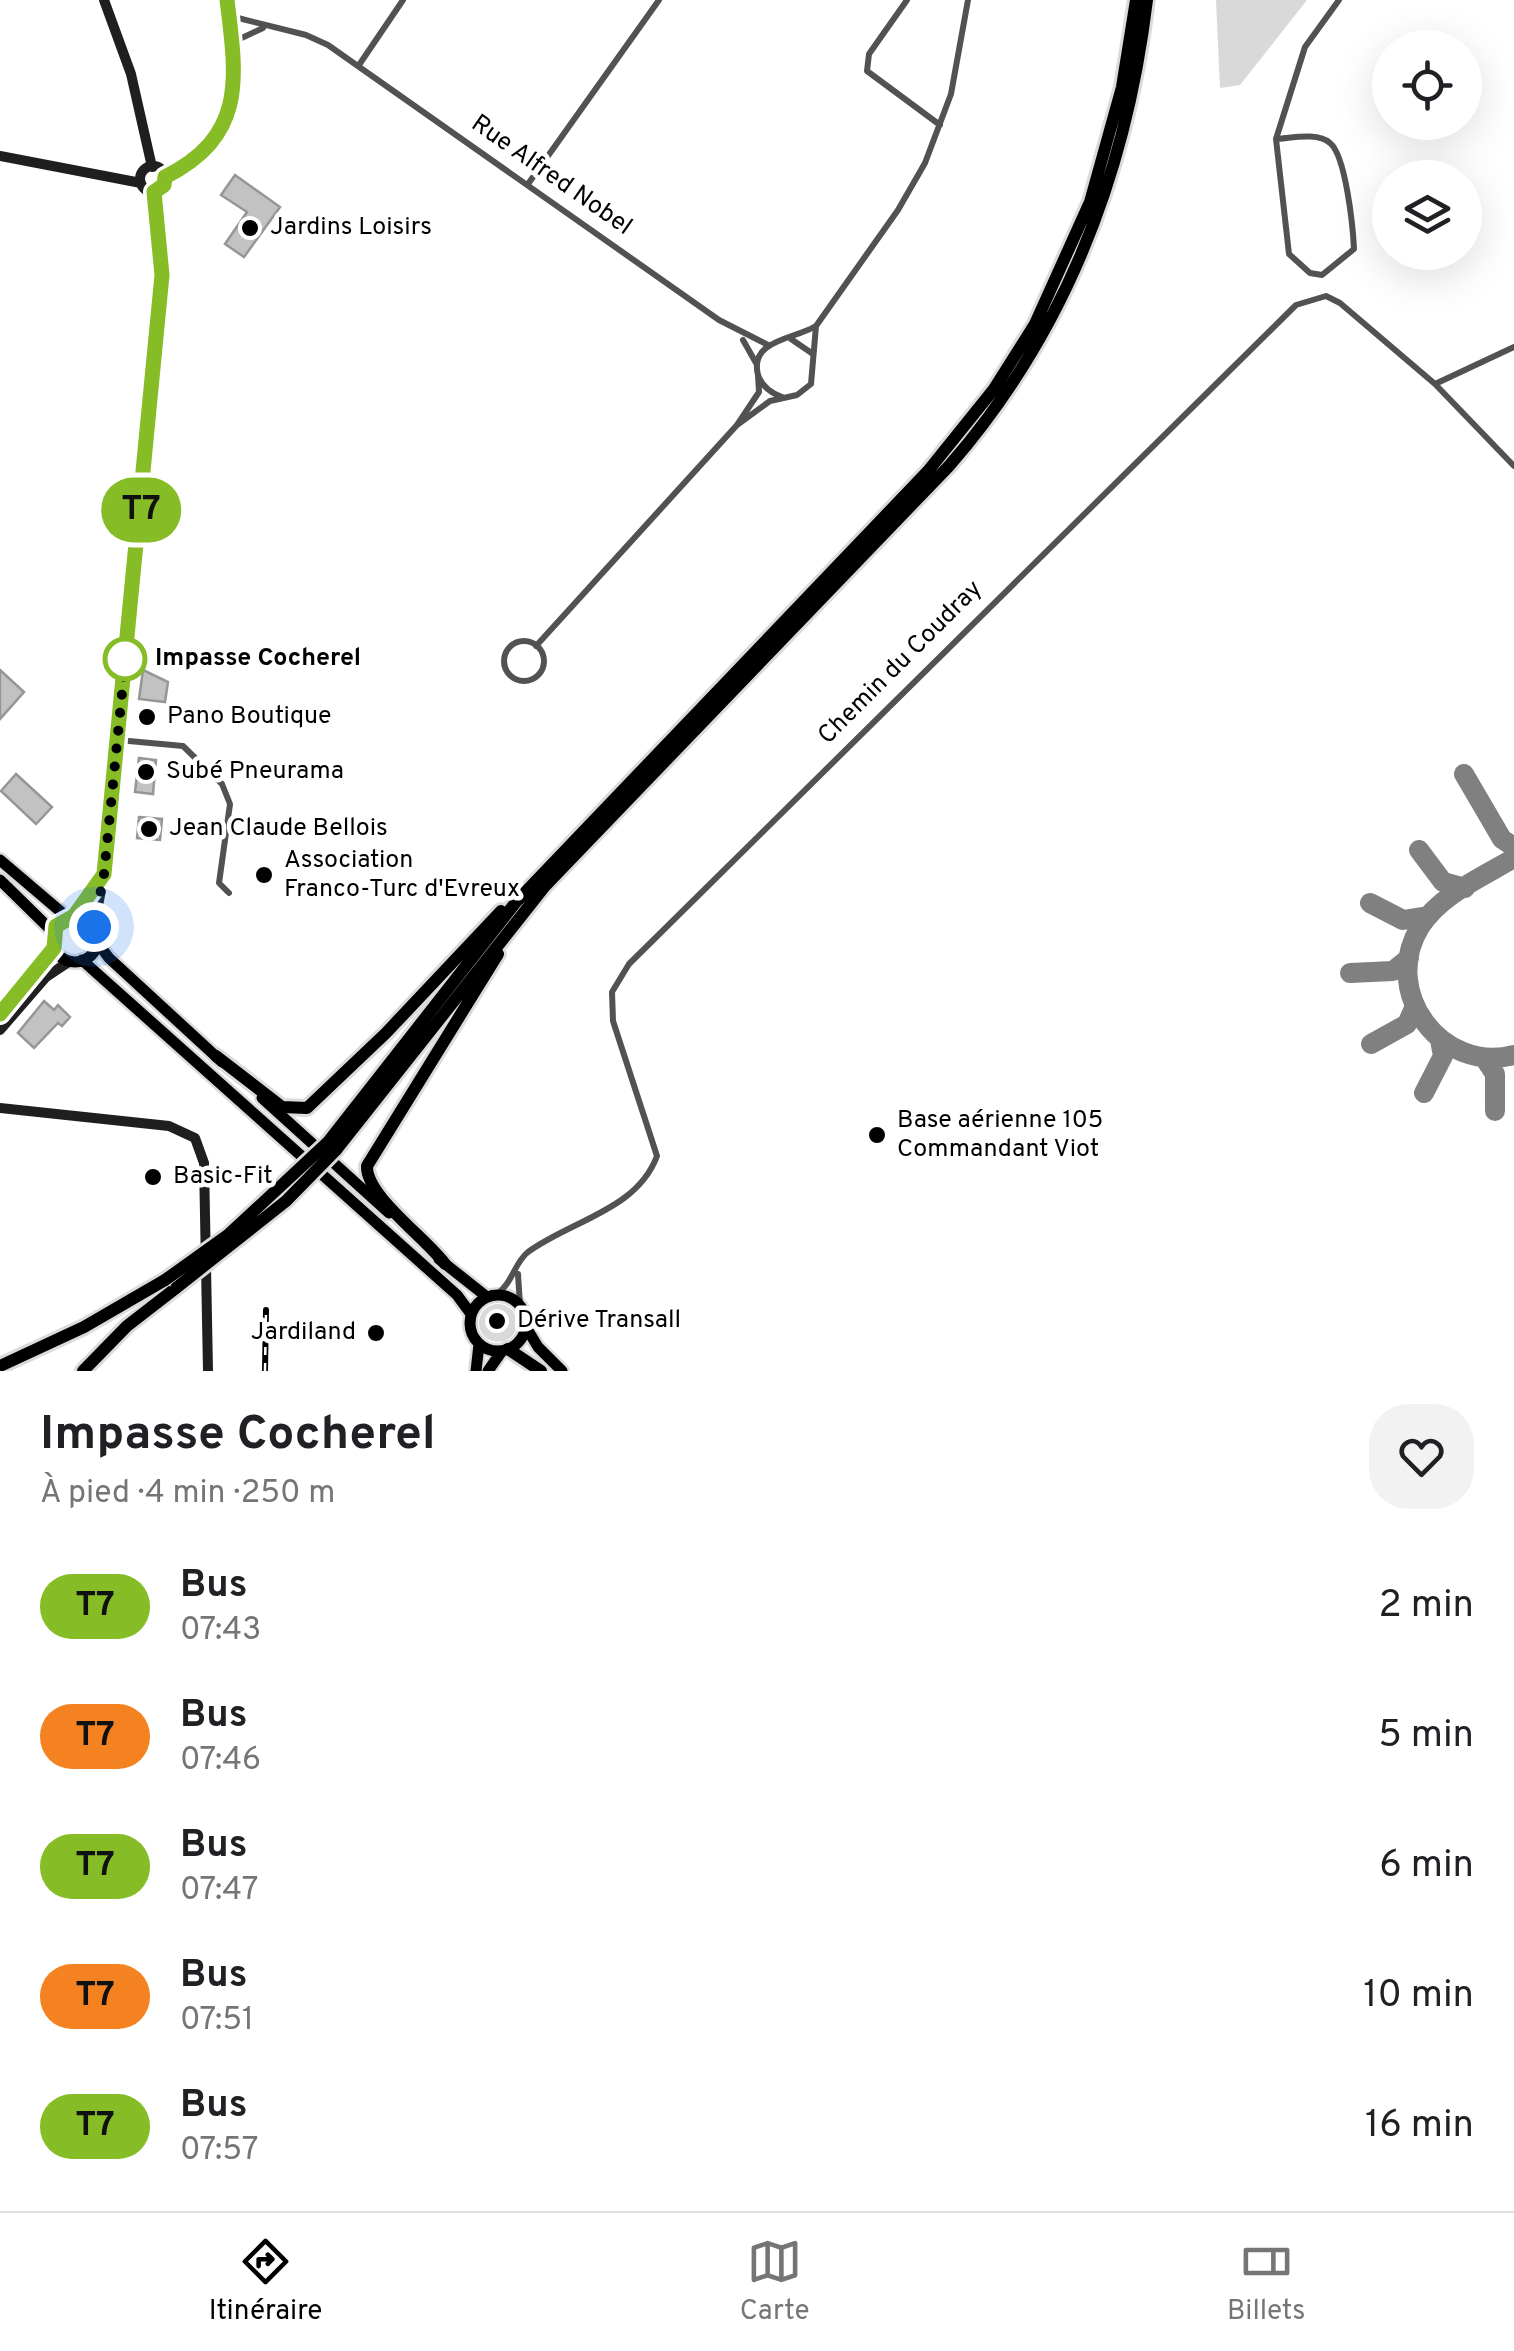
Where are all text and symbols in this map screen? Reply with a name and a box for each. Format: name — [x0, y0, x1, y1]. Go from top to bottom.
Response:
map controls — [1372, 30, 1482, 270]
button: locate — [1372, 30, 1482, 140]
street label: Rue Alfred Nobel — [464, 109, 638, 243]
button: layers — [1372, 160, 1482, 270]
place label: Jardins Loisirs — [270, 212, 432, 244]
marker: Jardins Loisirs — [239, 217, 261, 239]
line badge: T7 — [96, 478, 186, 542]
text: T7 — [121, 488, 161, 532]
street label: Chemin du Coudray — [812, 574, 990, 752]
marker: Impasse Cocherel — [104, 638, 146, 680]
place label: Impasse Cocherel — [155, 643, 361, 675]
place label: Pano Boutique — [167, 701, 331, 733]
marker: Pano Boutique — [136, 706, 158, 728]
place label: Subé Pneurama — [166, 756, 344, 788]
marker: Subé Pneurama — [135, 761, 157, 783]
place label: Jean Claude Bellois — [169, 813, 388, 845]
marker: Jean Claude Bellois — [138, 818, 160, 840]
place label: Association Franco-Turc d'Evreux — [284, 845, 520, 906]
marker: Association Franco-Turc d'Evreux — [253, 864, 275, 886]
your location — [69, 902, 119, 952]
place label: Base aérienne 105 Commandant Viot — [897, 1105, 1103, 1166]
marker: Base aérienne 105 Commandant Viot — [866, 1124, 888, 1146]
place label: Basic-Fit — [173, 1161, 273, 1193]
marker: Basic-Fit — [142, 1166, 164, 1188]
place label: Dérive Transall — [517, 1305, 681, 1337]
marker: Dérive Transall — [486, 1310, 508, 1332]
place label: Jardiland — [251, 1317, 356, 1349]
marker: Jardiland — [365, 1322, 387, 1344]
button: heart — [1369, 1404, 1474, 1509]
text: Impasse Cocherel — [40, 1406, 436, 1466]
text: À pied · 4 min · 250 m — [40, 1474, 335, 1514]
text: Bus — [180, 1562, 247, 1611]
text: 2 min — [1379, 1582, 1474, 1631]
text: T7 — [75, 1584, 115, 1628]
text: 07:43 — [180, 1611, 261, 1651]
text: Bus — [180, 1692, 247, 1741]
text: 5 min — [1378, 1712, 1474, 1761]
text: T7 — [75, 1714, 115, 1758]
text: 07:46 — [180, 1741, 261, 1781]
text: Bus — [180, 1822, 247, 1871]
text: 6 min — [1379, 1842, 1474, 1891]
text: T7 — [75, 1844, 115, 1888]
text: 07:47 — [180, 1871, 258, 1911]
text: Bus — [180, 1952, 247, 2001]
text: 10 min — [1363, 1972, 1474, 2021]
text: T7 — [75, 1974, 115, 2018]
text: 07:51 — [180, 2001, 254, 2041]
text: Bus — [180, 2082, 247, 2131]
text: 16 min — [1365, 2102, 1474, 2151]
text: T7 — [75, 2104, 115, 2148]
text: 07:57 — [180, 2131, 258, 2171]
tab: Itinéraire — [209, 2234, 322, 2330]
tab: Carte — [740, 2234, 810, 2330]
tab: Billets — [1227, 2234, 1305, 2330]

